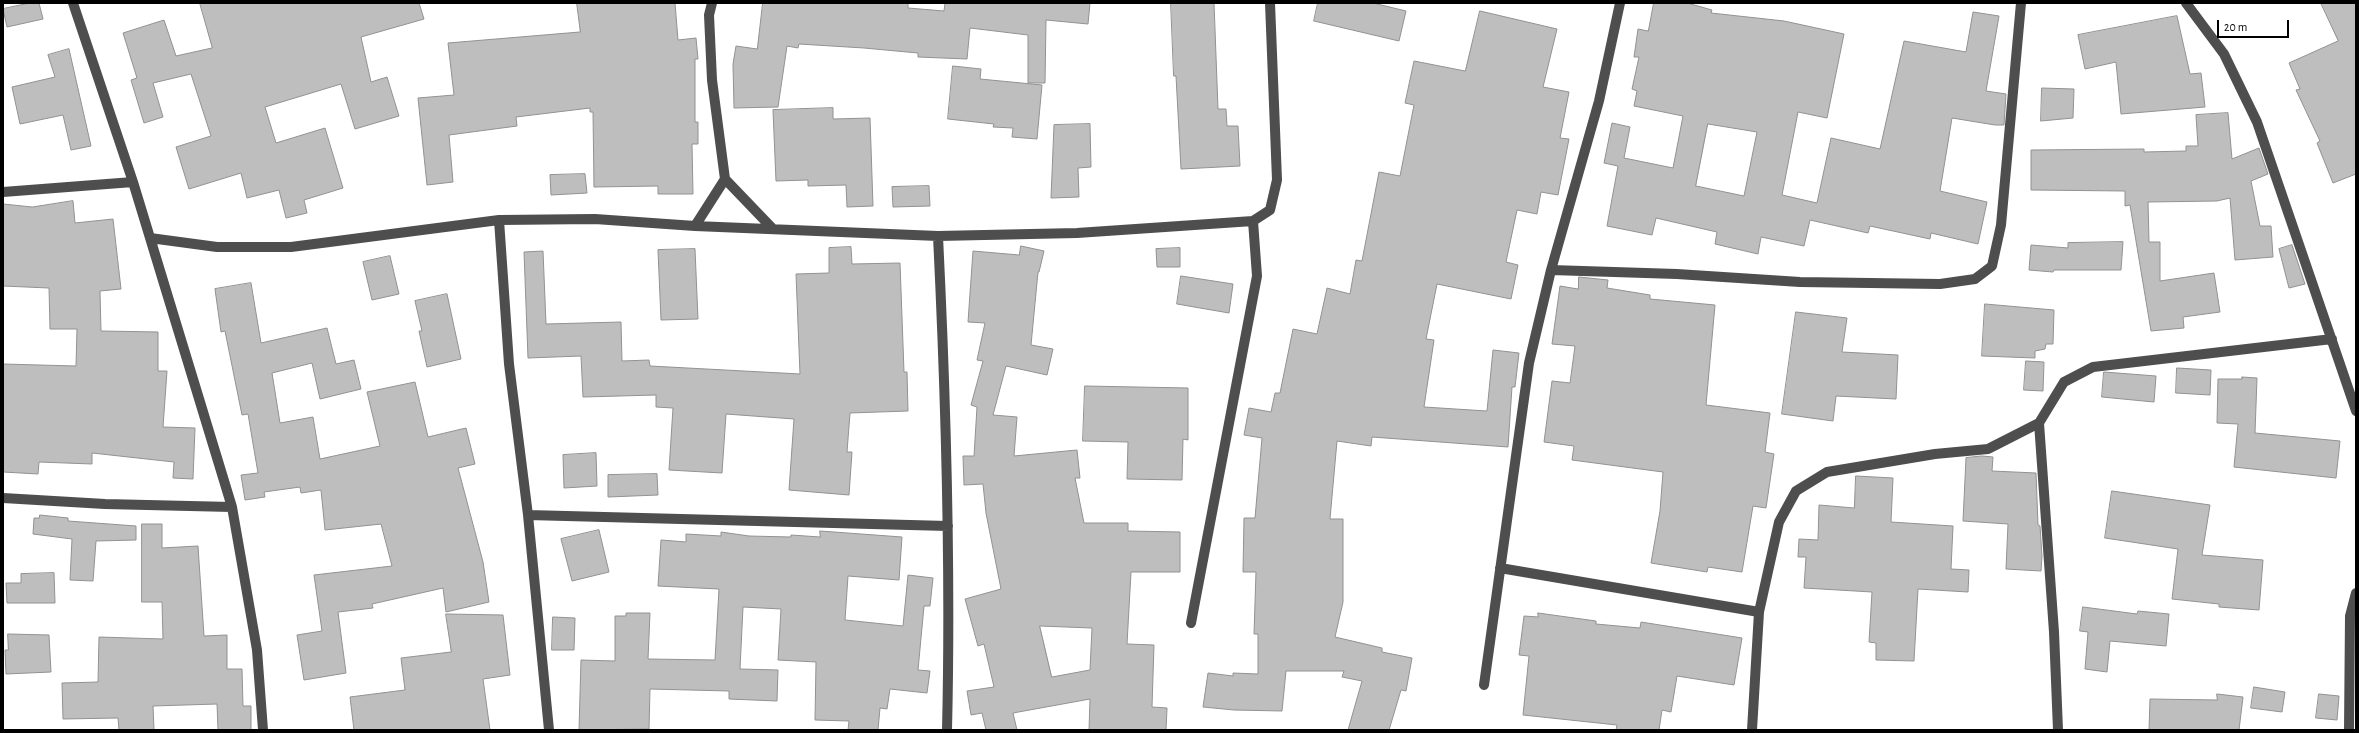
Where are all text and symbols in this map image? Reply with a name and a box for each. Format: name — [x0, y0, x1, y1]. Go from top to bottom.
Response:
scale bar — [2219, 12, 2291, 38]
text: 20 m — [2224, 21, 2247, 33]

